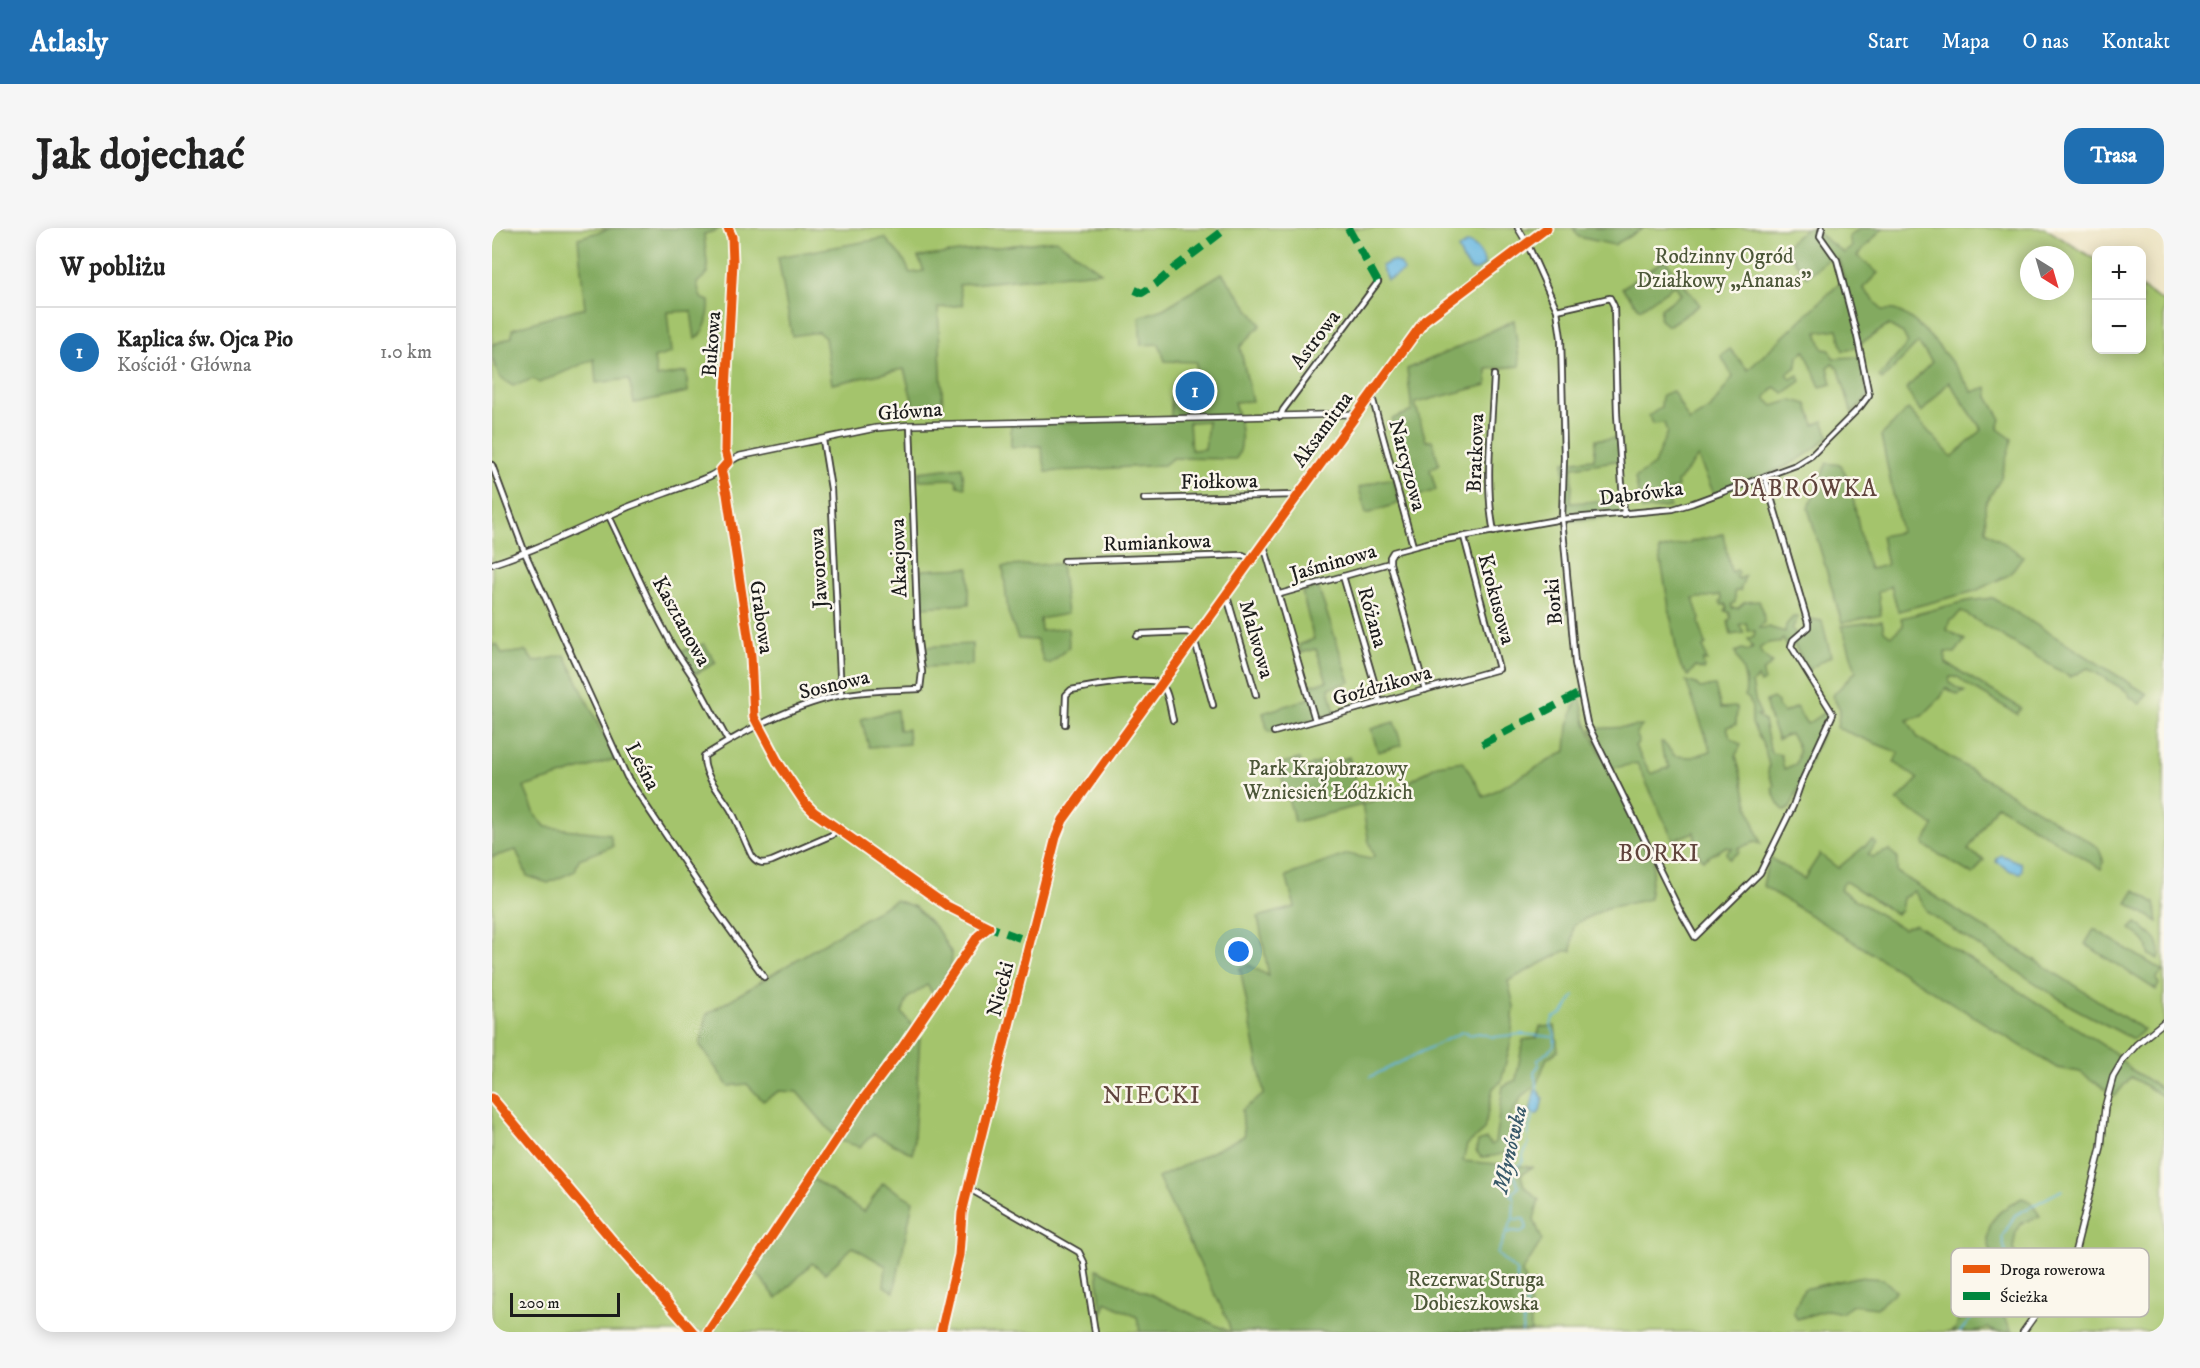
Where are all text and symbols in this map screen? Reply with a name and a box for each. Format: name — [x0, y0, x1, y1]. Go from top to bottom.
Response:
text: Atlasly — [30, 25, 108, 60]
text: Start — [1868, 29, 1909, 55]
text: Mapa — [1942, 29, 1989, 55]
text: O nas — [2022, 29, 2069, 55]
text: Kontakt — [2102, 29, 2170, 55]
button: Trasa — [2064, 128, 2164, 184]
text: Jak dojechać — [36, 130, 244, 182]
park label: Rodzinny Ogród Działkowy „Ananas” — [1637, 244, 1811, 294]
north arrow — [2020, 246, 2074, 300]
map controls — [2092, 246, 2146, 354]
button: + — [2092, 246, 2146, 300]
text: W pobliżu — [60, 251, 165, 284]
button: − — [2092, 300, 2146, 354]
street label: Astrowa — [1285, 305, 1347, 374]
street label: Bukowa — [697, 310, 727, 378]
text: Kaplica św. Ojca Pio — [117, 326, 293, 353]
text: 1 — [76, 340, 83, 365]
text: 1.0 km — [380, 340, 432, 365]
text: Kościół · Główna — [117, 353, 251, 378]
pin: 1 — [1176, 368, 1214, 414]
street label: Aksamitna — [1287, 387, 1359, 473]
street label: Główna — [877, 397, 943, 427]
street label: Bratkowa — [1462, 413, 1490, 493]
street label: Narcyzowa — [1382, 416, 1432, 514]
street label: Fiołkowa — [1180, 468, 1258, 496]
district label: DĄBRÓWKA — [1732, 473, 1878, 504]
street label: Dąbrówka — [1597, 476, 1685, 512]
street label: Akacjowa — [885, 518, 913, 598]
street label: Jaworowa — [804, 527, 834, 611]
street label: Rumiankowa — [1103, 528, 1211, 558]
street label: Jaśminowa — [1285, 538, 1379, 588]
street label: Krokusowa — [1471, 551, 1521, 647]
street label: Kasztanowa — [646, 572, 716, 671]
street label: Borki — [1539, 577, 1569, 626]
street label: Grabowa — [743, 579, 779, 656]
street label: Różana — [1351, 584, 1393, 651]
street label: Malwowa — [1232, 597, 1280, 681]
street label: Goździkowa — [1330, 659, 1435, 712]
street label: Sosnowa — [796, 664, 872, 706]
street label: Leśna — [619, 738, 666, 795]
park label: Park Krajobrazowy Wzniesień Łódzkich — [1242, 756, 1413, 806]
district label: BORKI — [1618, 839, 1700, 869]
your location — [1224, 937, 1253, 966]
street label: Niecki — [982, 959, 1020, 1019]
district label: NIECKI — [1103, 1081, 1201, 1111]
water label: Młynówka — [1487, 1103, 1534, 1198]
legend — [1951, 1248, 2149, 1317]
text: Droga rowerowa — [2000, 1260, 2105, 1280]
park label: Rezerwat Struga Dobieszkowska — [1408, 1267, 1544, 1317]
text: Ścieżka — [2000, 1287, 2048, 1307]
scale bar — [510, 1290, 620, 1318]
text: 200 m — [519, 1293, 560, 1313]

